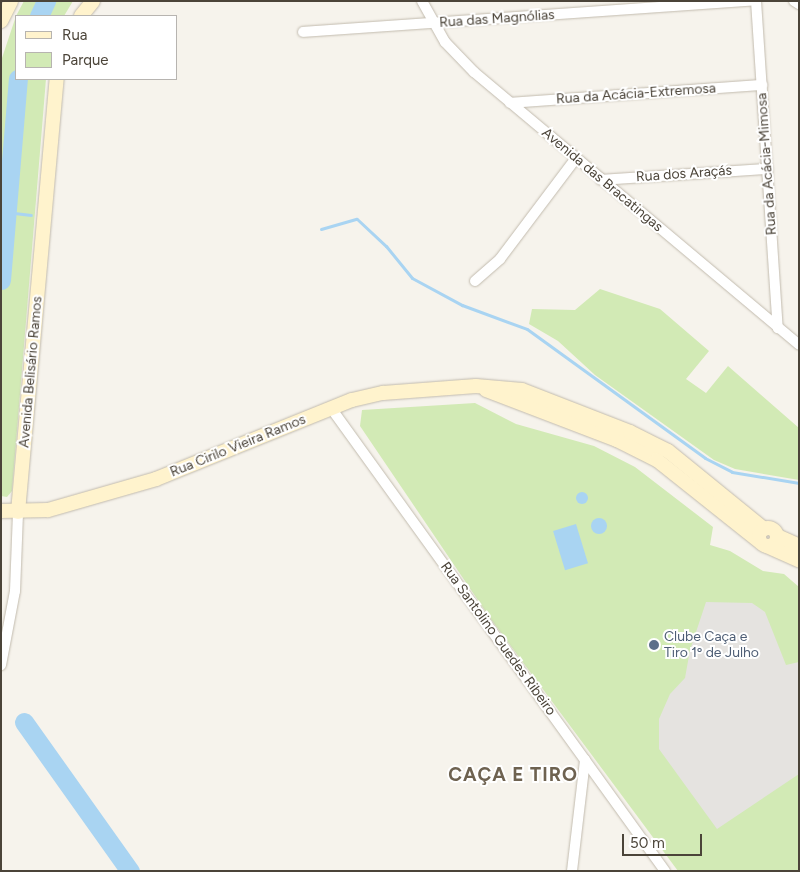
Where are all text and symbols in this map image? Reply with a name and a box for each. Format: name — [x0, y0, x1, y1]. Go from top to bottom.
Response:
street label: Rua das Magnólias — [439, 7, 555, 31]
legend — [15, 15, 178, 80]
text: Rua — [62, 26, 87, 44]
text: Parque — [62, 51, 109, 69]
street label: Rua da Acácia-Extremosa — [556, 80, 716, 108]
street label: Rua da Acácia-Mimosa — [754, 92, 780, 236]
street label: Avenida das Bracatingas — [538, 125, 666, 235]
street label: Rua dos Araçás — [636, 162, 732, 186]
street label: Avenida Belisário Ramos — [16, 295, 46, 449]
street label: Rua Cirilo Vieira Ramos — [168, 411, 308, 481]
street label: Rua Santolino Guedes Ribeiro — [437, 559, 559, 719]
place label: Clube Caça e Tiro 1º de Julho — [664, 629, 759, 662]
marker: Clube Caça e Tiro 1º de Julho — [648, 639, 660, 651]
district label: CAÇA E TIRO — [447, 764, 579, 786]
scale bar — [625, 824, 705, 856]
text: 50 m — [630, 834, 665, 852]

